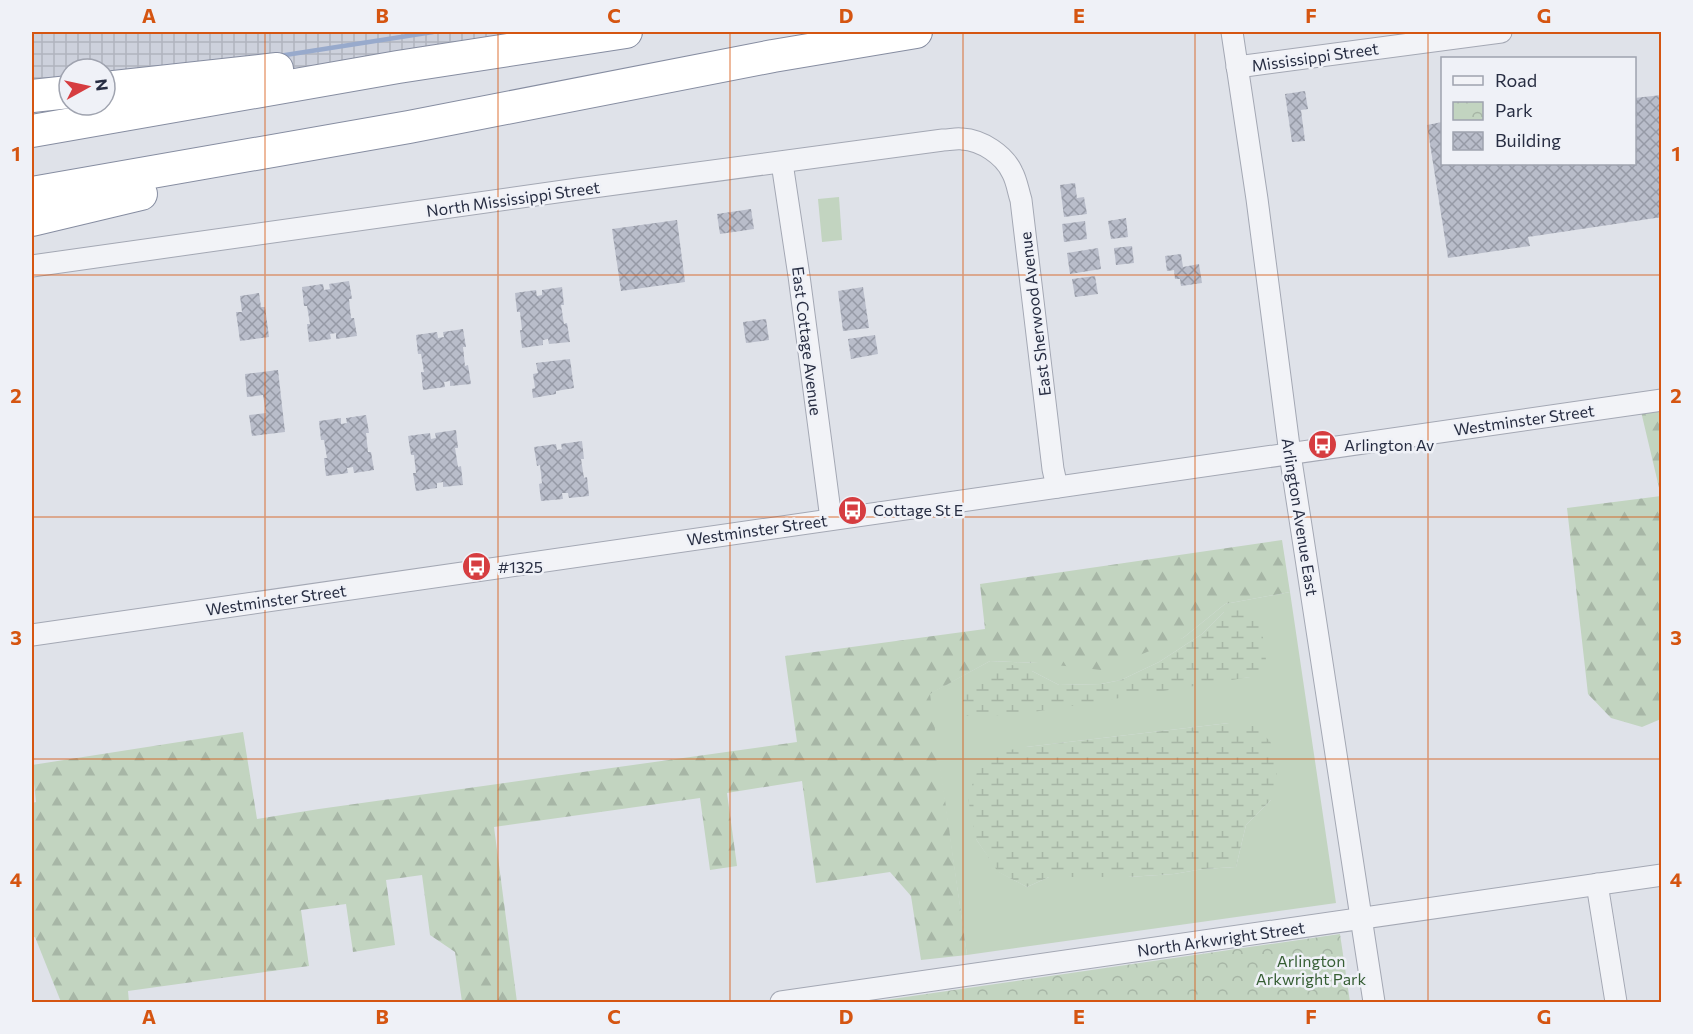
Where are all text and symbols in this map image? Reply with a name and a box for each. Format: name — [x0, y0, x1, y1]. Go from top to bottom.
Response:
text: A — [142, 3, 156, 27]
text: B — [375, 3, 389, 27]
text: C — [607, 3, 621, 27]
text: D — [839, 3, 853, 27]
text: E — [1073, 3, 1085, 27]
text: F — [1305, 3, 1317, 27]
text: G — [1537, 3, 1551, 27]
street label: Mississippi Street — [1250, 38, 1380, 75]
north arrow — [57, 57, 117, 117]
legend — [1441, 57, 1636, 165]
text: Road — [1495, 69, 1537, 91]
text: N — [92, 78, 113, 92]
text: Park — [1495, 99, 1533, 121]
text: Building — [1495, 129, 1561, 151]
text: 1 — [11, 141, 21, 165]
text: 1 — [1671, 141, 1681, 165]
street label: North Mississippi Street — [425, 177, 601, 220]
street label: East Sherwood Avenue — [1015, 231, 1054, 397]
street label: East Cottage Avenue — [789, 265, 826, 417]
text: 2 — [10, 383, 22, 407]
text: 2 — [1670, 383, 1682, 407]
street label: Westminster Street — [1453, 400, 1596, 439]
bus stop icon: Arlington Av — [1307, 429, 1339, 461]
place label: Arlington Av — [1344, 435, 1434, 454]
street label: Arlington Avenue East — [1279, 437, 1322, 598]
bus stop icon: Cottage St E — [836, 494, 868, 526]
place label: Cottage St E — [873, 500, 963, 519]
street label: Westminster Street — [686, 510, 829, 549]
bus stop icon: #1325 — [461, 551, 493, 583]
place label: #1325 — [498, 557, 543, 576]
street label: Westminster Street — [205, 580, 348, 619]
text: 3 — [10, 625, 22, 649]
text: 3 — [1670, 625, 1682, 649]
text: 4 — [10, 867, 22, 891]
text: 4 — [1670, 867, 1682, 891]
street label: North Arkwright Street — [1136, 917, 1306, 960]
park label: Arlington Arkwright Park — [1256, 951, 1366, 988]
text: A — [142, 1004, 156, 1028]
text: B — [375, 1004, 389, 1028]
text: C — [607, 1004, 621, 1028]
text: D — [839, 1004, 853, 1028]
text: E — [1073, 1004, 1085, 1028]
text: F — [1305, 1004, 1317, 1028]
text: G — [1537, 1004, 1551, 1028]

